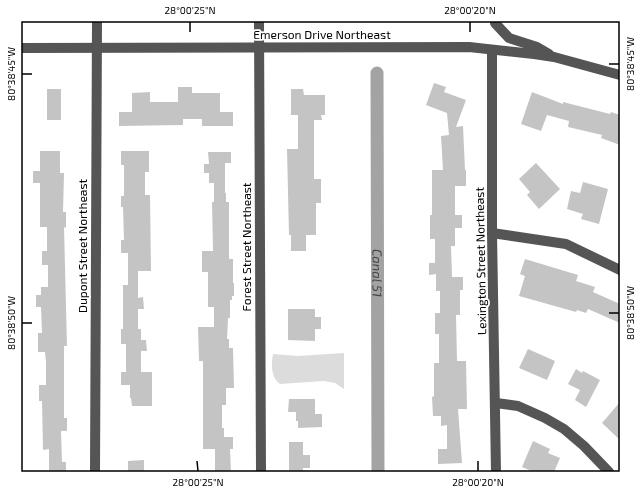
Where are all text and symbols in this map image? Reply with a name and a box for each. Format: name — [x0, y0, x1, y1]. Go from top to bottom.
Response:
text: 28°00'25"N — [164, 4, 216, 16]
text: 28°00'20"N — [444, 4, 496, 16]
street label: Emerson Drive Northeast — [253, 27, 391, 41]
text: 80°38'45"W — [624, 37, 636, 91]
text: 80°38'45"W — [5, 47, 17, 101]
street label: Dupont Street Northeast — [75, 178, 89, 313]
street label: Forest Street Northeast — [239, 182, 253, 311]
street label: Lexington Street Northeast — [472, 187, 488, 335]
water label: Canal 51 — [369, 249, 386, 297]
text: 80°38'50"W — [624, 286, 636, 340]
text: 80°38'50"W — [5, 296, 17, 350]
text: 28°00'25"N — [172, 476, 224, 488]
text: 28°00'20"N — [452, 476, 504, 488]

